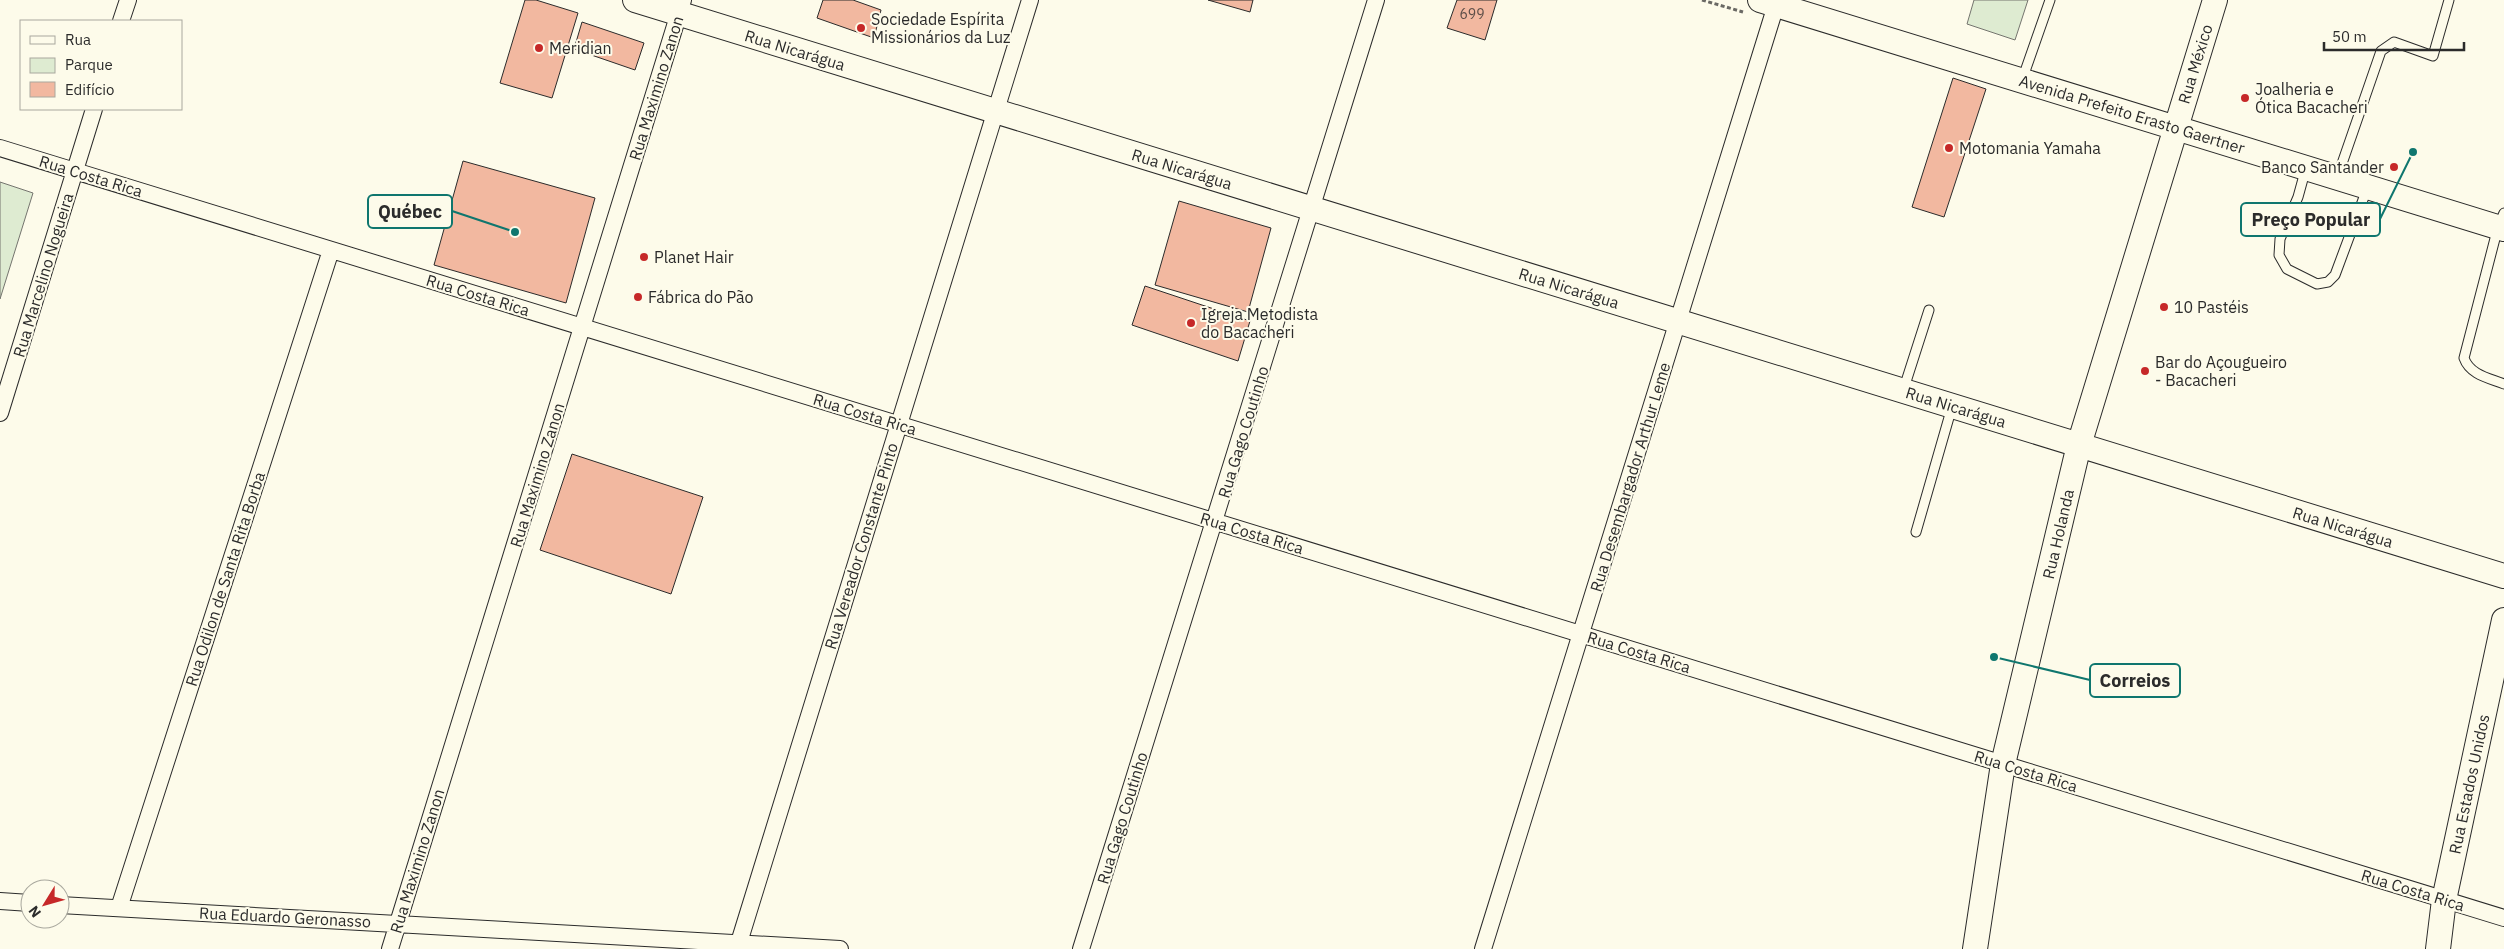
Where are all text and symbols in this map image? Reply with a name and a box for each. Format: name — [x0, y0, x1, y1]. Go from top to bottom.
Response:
house number: 699 — [1459, 5, 1485, 23]
place label: Sociedade Espírita Missionários da Luz — [871, 9, 1010, 47]
street label: Rua Maximino Zanon — [624, 13, 688, 163]
legend — [20, 20, 182, 110]
scale bar — [2324, 20, 2464, 52]
marker: Sociedade Espírita Missionários da Luz — [855, 22, 867, 34]
street label: Rua México — [2173, 22, 2217, 106]
street label: Rua Nicarágua — [742, 25, 848, 75]
text: 50 m — [2332, 27, 2367, 46]
text: Rua — [65, 30, 91, 49]
place label: Meridian — [549, 38, 612, 58]
marker: Meridian — [533, 42, 545, 54]
text: Parque — [65, 55, 113, 74]
street label: Avenida Prefeito Erasto Gaertner — [2017, 70, 2247, 158]
place label: Joalheria e Ótica Bacacheri — [2255, 79, 2368, 117]
text: Edifício — [65, 80, 114, 99]
marker: Joalheria e Ótica Bacacheri — [2239, 92, 2251, 104]
place label: Motomania Yamaha — [1959, 138, 2101, 158]
marker: Motomania Yamaha — [1943, 142, 1955, 154]
street label: Rua Nicarágua — [1129, 144, 1235, 194]
street label: Rua Costa Rica — [37, 151, 146, 201]
place label: Banco Santander — [2261, 157, 2384, 177]
marker: Banco Santander — [2388, 161, 2400, 173]
street label: Rua Marcelino Nogueira — [8, 190, 78, 360]
callout: Québec — [368, 195, 452, 228]
text: Québec — [378, 200, 442, 223]
callout: Preço Popular — [2241, 203, 2380, 236]
text: Preço Popular — [2252, 208, 2370, 231]
place label: Planet Hair — [654, 247, 734, 267]
marker: Planet Hair — [638, 251, 650, 263]
street label: Rua Nicarágua — [1516, 263, 1622, 313]
street label: Rua Costa Rica — [424, 270, 533, 320]
place label: Fábrica do Pão — [648, 287, 753, 307]
marker: Fábrica do Pão — [632, 291, 644, 303]
place label: 10 Pastéis — [2174, 297, 2249, 317]
marker: 10 Pastéis — [2158, 301, 2170, 313]
place label: Igreja Metodista do Bacacheri — [1201, 304, 1319, 342]
marker: Igreja Metodista do Bacacheri — [1185, 317, 1197, 329]
place label: Bar do Açougueiro - Bacacheri — [2155, 352, 2287, 390]
street label: Rua Desembargador Arthur Leme — [1586, 360, 1675, 594]
street label: Rua Gago Coutinho — [1213, 363, 1273, 500]
marker: Bar do Açougueiro - Bacacheri — [2139, 365, 2151, 377]
street label: Rua Nicarágua — [1903, 382, 2009, 432]
street label: Rua Costa Rica — [811, 389, 920, 439]
street label: Rua Maximino Zanon — [505, 400, 569, 550]
street label: Rua Vereador Constante Pinto — [820, 440, 902, 652]
street label: Rua Odilon de Santa Rita Borba — [181, 469, 269, 689]
street label: Rua Holanda — [2038, 487, 2078, 581]
street label: Rua Nicarágua — [2290, 502, 2396, 552]
street label: Rua Costa Rica — [1198, 508, 1307, 558]
street label: Rua Costa Rica — [1585, 627, 1694, 677]
callout: Correios — [2090, 664, 2180, 697]
text: Correios — [2100, 669, 2170, 692]
street label: Rua Estados Unidos — [2444, 712, 2494, 856]
street label: Rua Costa Rica — [1972, 746, 2081, 796]
street label: Rua Gago Coutinho — [1092, 749, 1152, 886]
street label: Rua Maximino Zanon — [385, 786, 449, 936]
street label: Rua Costa Rica — [2359, 865, 2468, 915]
north arrow — [20, 879, 70, 929]
text: N — [24, 902, 45, 921]
street label: Rua Eduardo Geronasso — [198, 903, 372, 931]

